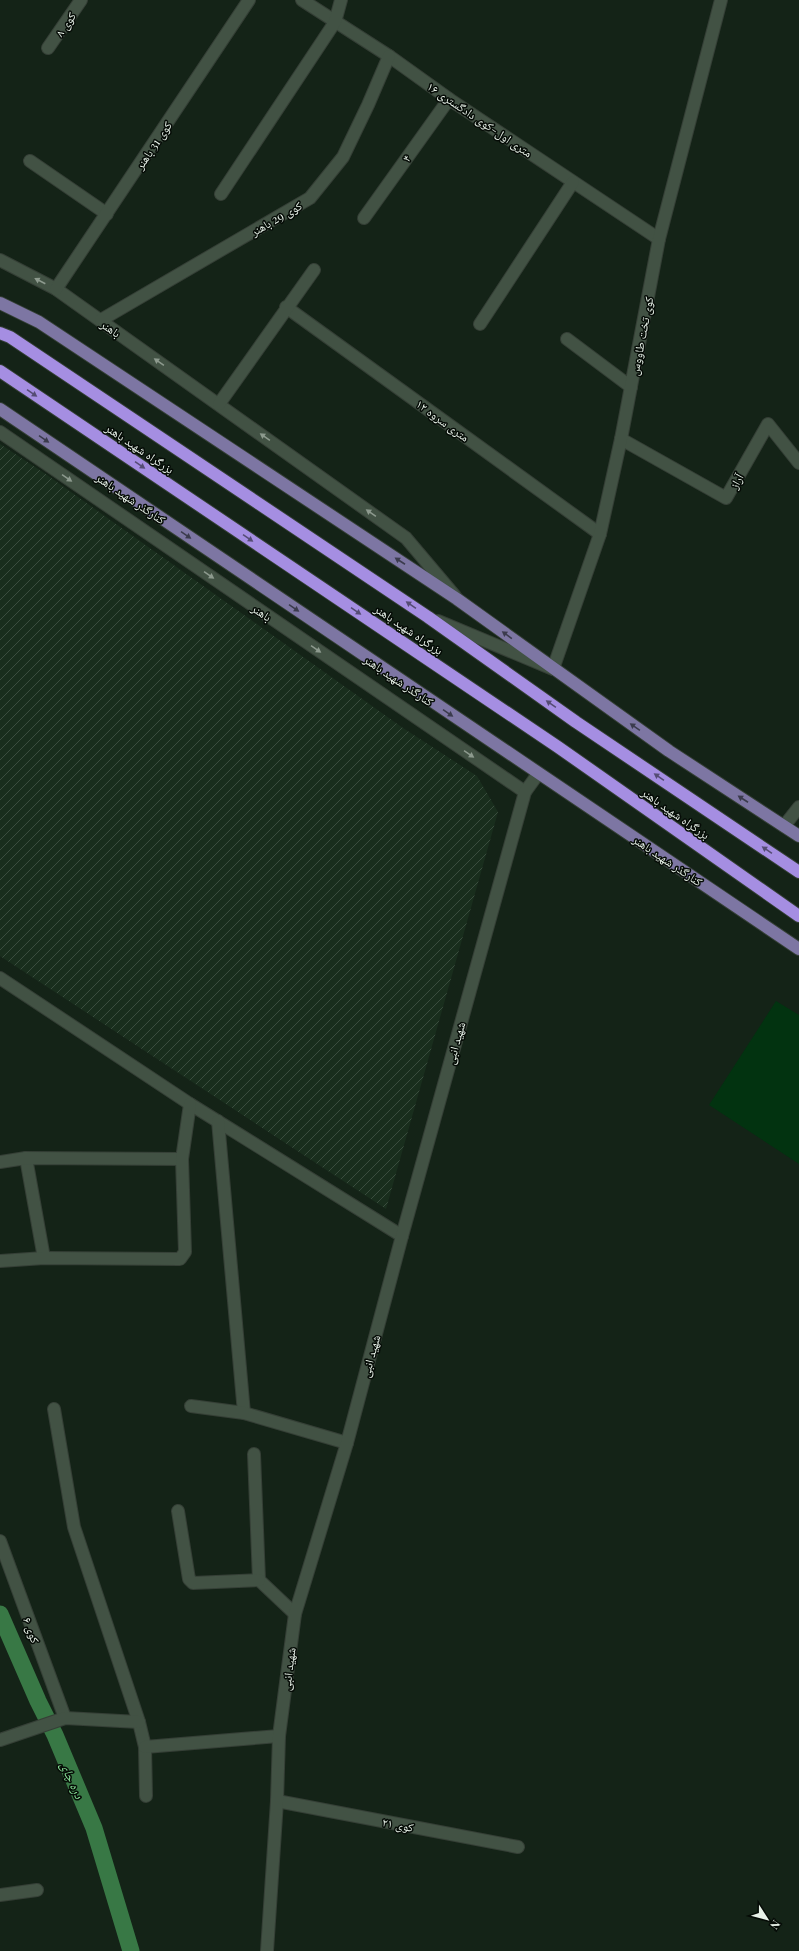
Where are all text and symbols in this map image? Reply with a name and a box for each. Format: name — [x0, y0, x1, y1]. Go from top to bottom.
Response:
street label: کوی ۸ — [51, 9, 79, 39]
street label: ۱۶ متری اول-کوی دادگستری — [424, 78, 536, 160]
street label: کوی 31 باهنر — [131, 118, 175, 173]
street label: ۴ — [398, 151, 414, 165]
street label: کوی 29 باهنر — [247, 197, 305, 240]
one-way arrow — [34, 278, 46, 284]
street label: کوی تخت طاووس — [625, 295, 657, 377]
street label: باهنر — [97, 315, 124, 341]
one-way arrow — [154, 358, 164, 366]
one-way arrow — [27, 389, 38, 397]
street label: ۱۲ متری سروه — [413, 395, 473, 445]
street label: بزرگراه شهید باهنر — [101, 419, 177, 477]
one-way arrow — [260, 433, 270, 441]
one-way arrow — [39, 435, 49, 443]
one-way arrow — [135, 461, 145, 469]
street label: کنارگذر شهید باهنر — [92, 468, 169, 528]
street label: آراز — [725, 470, 747, 492]
one-way arrow — [62, 474, 72, 482]
one-way arrow — [365, 509, 376, 517]
one-way arrow — [181, 531, 191, 539]
one-way arrow — [243, 534, 253, 542]
one-way arrow — [394, 557, 406, 564]
one-way arrow — [203, 571, 214, 579]
street label: باهنر — [248, 599, 275, 625]
street label: بزرگراه شهید باهنر — [370, 600, 446, 658]
one-way arrow — [406, 601, 416, 609]
one-way arrow — [289, 604, 299, 612]
one-way arrow — [350, 607, 362, 614]
one-way arrow — [501, 631, 512, 639]
one-way arrow — [311, 645, 321, 653]
street label: کنارگذر شهید باهنر — [360, 650, 437, 710]
one-way arrow — [546, 700, 557, 708]
one-way arrow — [442, 709, 454, 716]
one-way arrow — [630, 723, 640, 731]
one-way arrow — [464, 750, 474, 758]
one-way arrow — [653, 774, 665, 781]
street label: بزرگراه شهید باهنر — [638, 783, 713, 843]
one-way arrow — [737, 796, 749, 803]
street label: کنارگذر شهید باهنر — [629, 830, 706, 890]
one-way arrow — [761, 846, 772, 854]
street label: شهید انبی — [442, 1020, 469, 1066]
street label: شهید انبی — [357, 1333, 384, 1379]
street label: کوی ۶ — [20, 1615, 44, 1645]
street label: شهید انبی — [277, 1646, 299, 1692]
water label: دره چای — [56, 1759, 89, 1802]
street label: کوی ۲۱ — [381, 1813, 415, 1835]
north arrow — [747, 1899, 787, 1939]
text: N — [767, 1918, 784, 1933]

